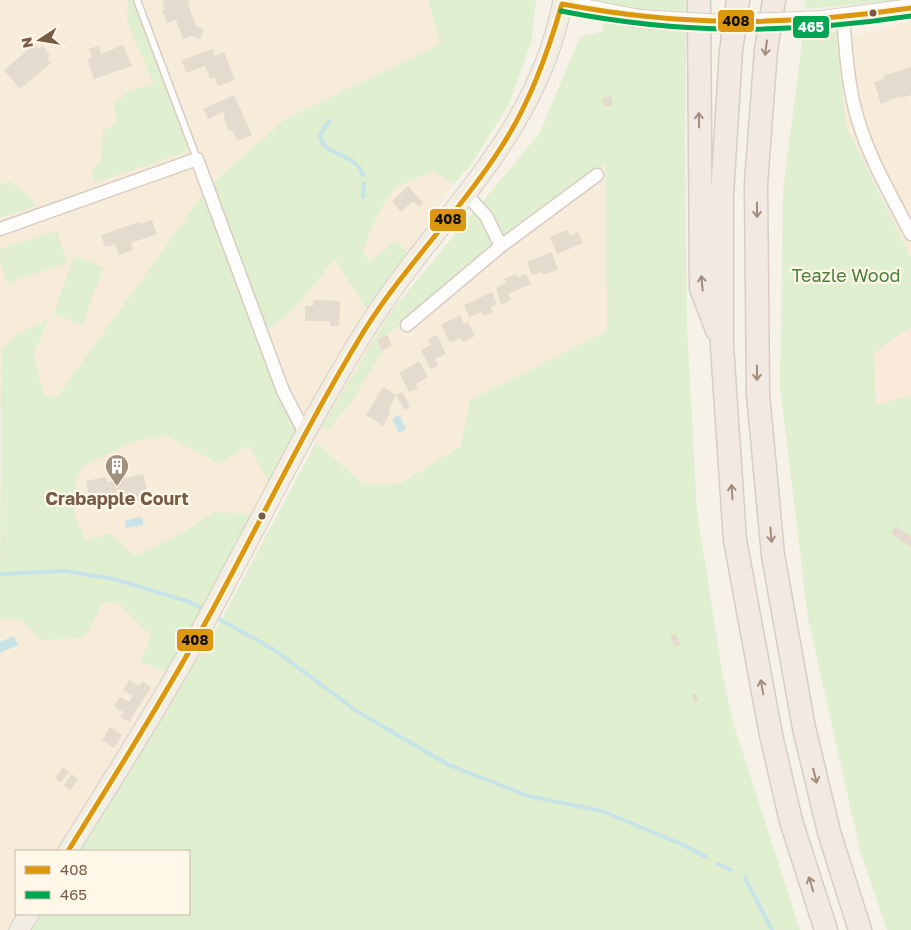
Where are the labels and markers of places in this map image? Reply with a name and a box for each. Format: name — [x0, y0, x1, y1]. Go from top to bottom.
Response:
unlabelled marker — [868, 8, 878, 18]
building icon: Crabapple Court — [104, 453, 130, 487]
place label: Crabapple Court — [45, 487, 189, 509]
unlabelled marker — [257, 511, 267, 521]

